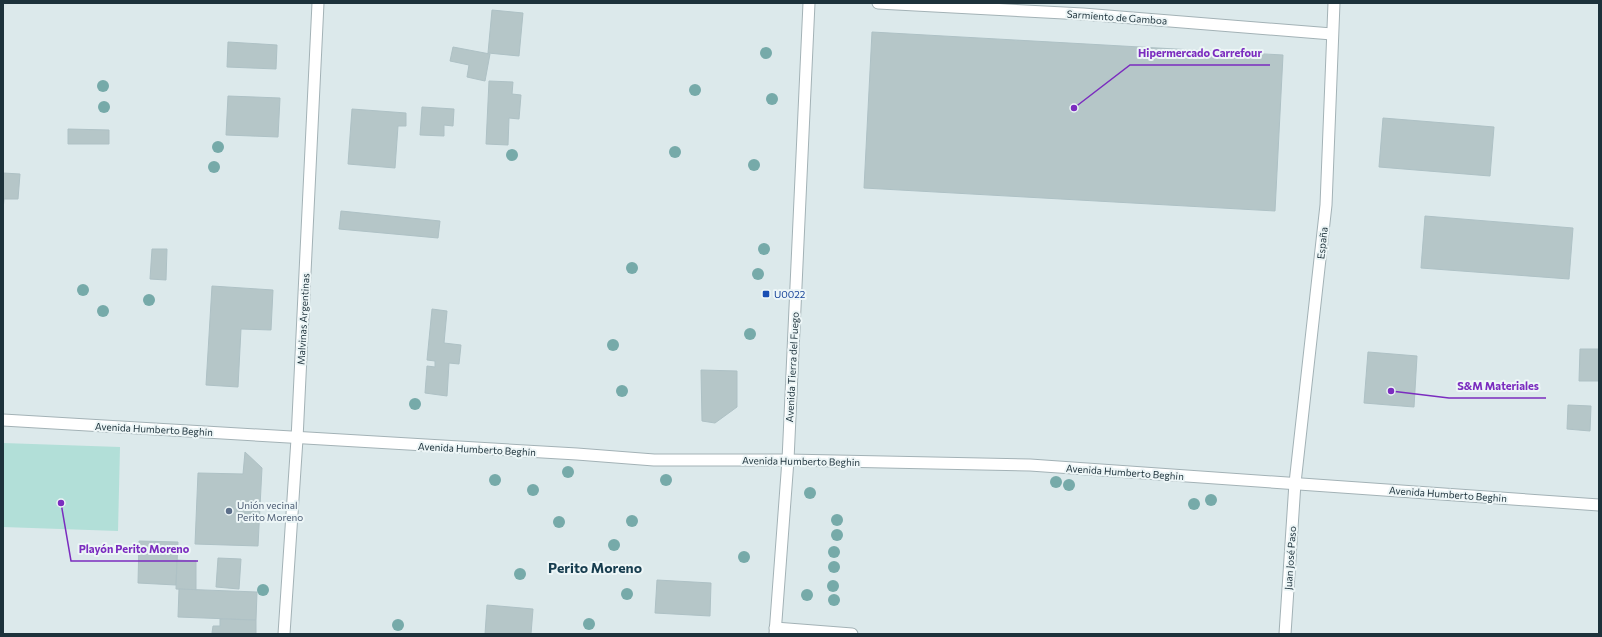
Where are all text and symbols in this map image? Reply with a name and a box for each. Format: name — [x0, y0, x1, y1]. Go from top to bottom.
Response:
street label: Sarmiento de Gamboa — [1066, 8, 1168, 26]
callout: Hipermercado Carrefour — [1130, 42, 1270, 65]
text: Hipermercado Carrefour — [1138, 46, 1262, 59]
street label: España — [1314, 226, 1330, 260]
street label: Malvinas Argentinas — [295, 272, 311, 365]
place label: U0022 — [774, 288, 806, 300]
marker: U0022 — [761, 289, 771, 299]
street label: Avenida Tierra del Fuego — [783, 311, 801, 422]
callout: S&M Materiales — [1449, 375, 1546, 398]
text: S&M Materiales — [1457, 379, 1539, 392]
street label: Avenida Humberto Beghin — [95, 420, 213, 438]
street label: Avenida Humberto Beghin — [418, 440, 536, 458]
street label: Avenida Humberto Beghin — [742, 454, 860, 468]
street label: Avenida Humberto Beghin — [1066, 462, 1184, 482]
street label: Avenida Humberto Beghin — [1389, 484, 1507, 504]
place label: Unión vecinal Perito Moreno — [237, 499, 303, 523]
marker: Unión vecinal Perito Moreno — [224, 506, 234, 516]
street label: Juan José Paso — [1282, 526, 1298, 590]
callout: Playón Perito Moreno — [71, 538, 198, 561]
text: Playón Perito Moreno — [79, 542, 190, 555]
district label: Perito Moreno — [548, 559, 642, 576]

